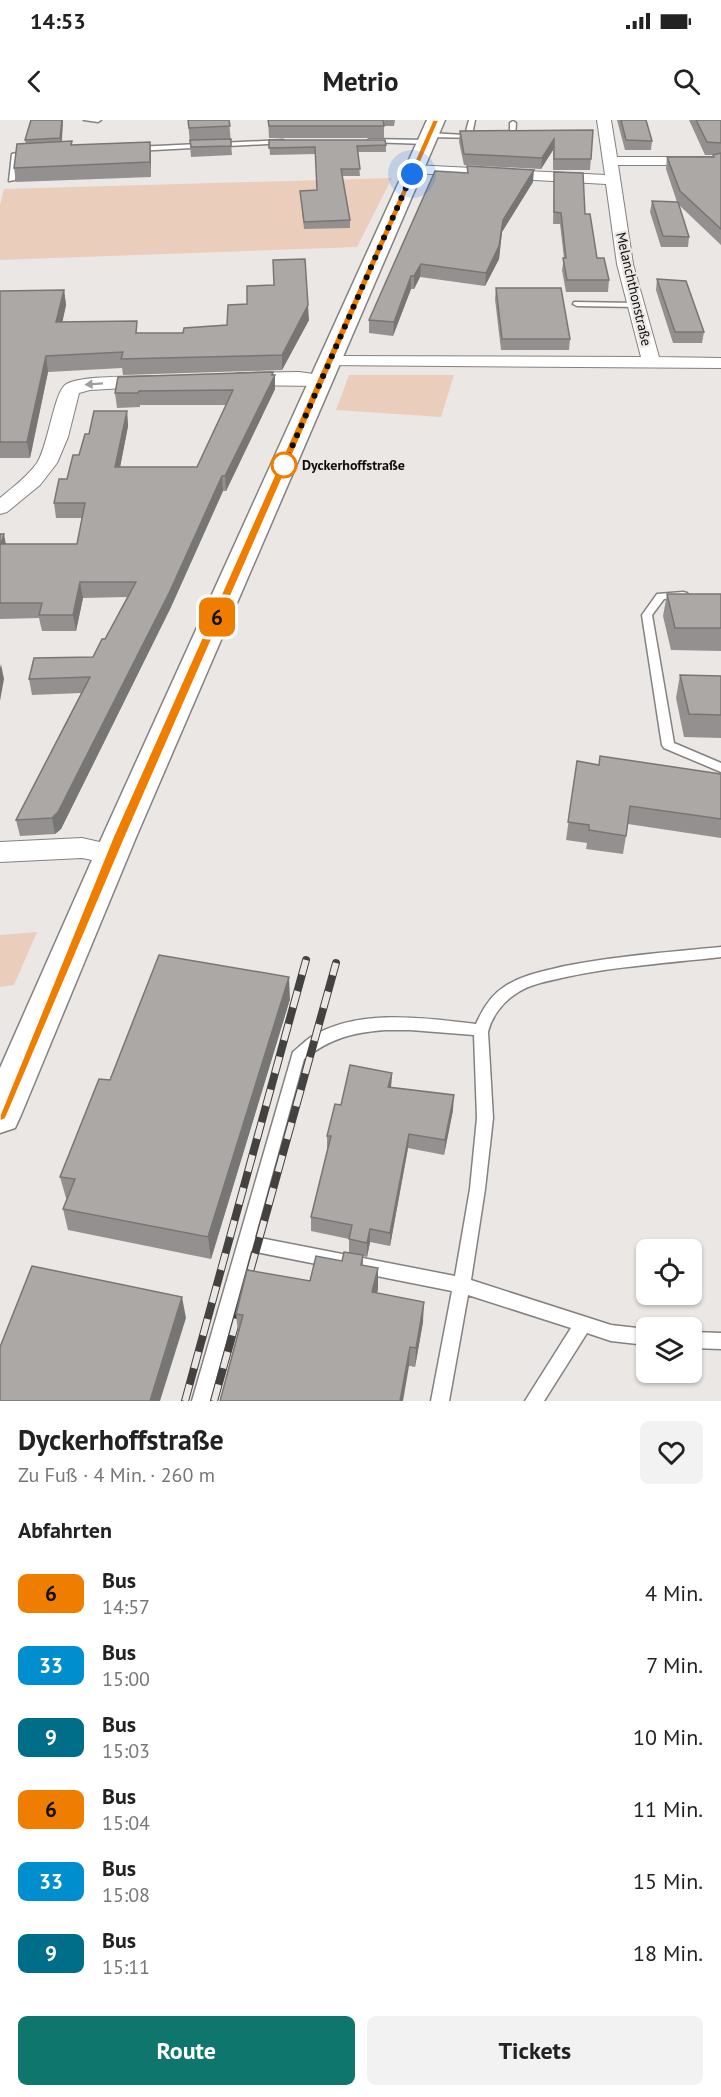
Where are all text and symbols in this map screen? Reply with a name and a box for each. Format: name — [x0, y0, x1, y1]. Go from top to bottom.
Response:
text: 14:53 — [30, 7, 86, 35]
text: Metrio — [323, 64, 398, 98]
icon: back — [18, 65, 51, 98]
icon: search — [670, 65, 703, 98]
your location — [397, 159, 427, 189]
street label: Melanchthonstraße — [612, 230, 656, 348]
one-way arrow — [84, 380, 103, 389]
marker: Dyckerhoffstraße — [271, 452, 297, 478]
place label: Dyckerhoffstraße — [302, 456, 405, 474]
line badge: 6 — [198, 598, 236, 636]
text: 6 — [211, 604, 223, 631]
map controls — [636, 1239, 702, 1383]
button: locate — [636, 1239, 702, 1305]
button: layers — [636, 1317, 702, 1383]
text: Dyckerhoffstraße — [18, 1421, 224, 1458]
button: heart — [640, 1421, 703, 1484]
text: Zu Fuß · 4 Min. · 260 m — [18, 1462, 215, 1488]
text: Abfahrten — [18, 1516, 112, 1544]
text: Bus — [102, 1566, 136, 1594]
text: 4 Min. — [645, 1579, 703, 1607]
text: 6 — [45, 1580, 57, 1607]
text: 14:57 — [102, 1594, 150, 1620]
text: Bus — [102, 1638, 136, 1666]
text: 7 Min. — [646, 1651, 703, 1679]
text: 33 — [39, 1652, 63, 1679]
text: 15:00 — [102, 1666, 150, 1692]
text: Bus — [102, 1710, 136, 1738]
text: 10 Min. — [633, 1723, 703, 1751]
text: 9 — [45, 1724, 57, 1751]
text: 15:03 — [102, 1738, 150, 1764]
text: Bus — [102, 1782, 136, 1810]
text: 11 Min. — [633, 1795, 703, 1823]
text: 6 — [45, 1796, 57, 1823]
text: 15:04 — [102, 1810, 150, 1836]
text: Bus — [102, 1854, 136, 1882]
text: 15 Min. — [633, 1867, 703, 1895]
text: 33 — [39, 1868, 63, 1895]
text: 15:08 — [102, 1882, 150, 1908]
text: Bus — [102, 1926, 136, 1954]
text: 18 Min. — [633, 1939, 703, 1967]
text: 9 — [45, 1940, 57, 1967]
text: 15:11 — [102, 1954, 150, 1980]
button: Route — [18, 2016, 355, 2085]
button: Tickets — [367, 2016, 703, 2085]

